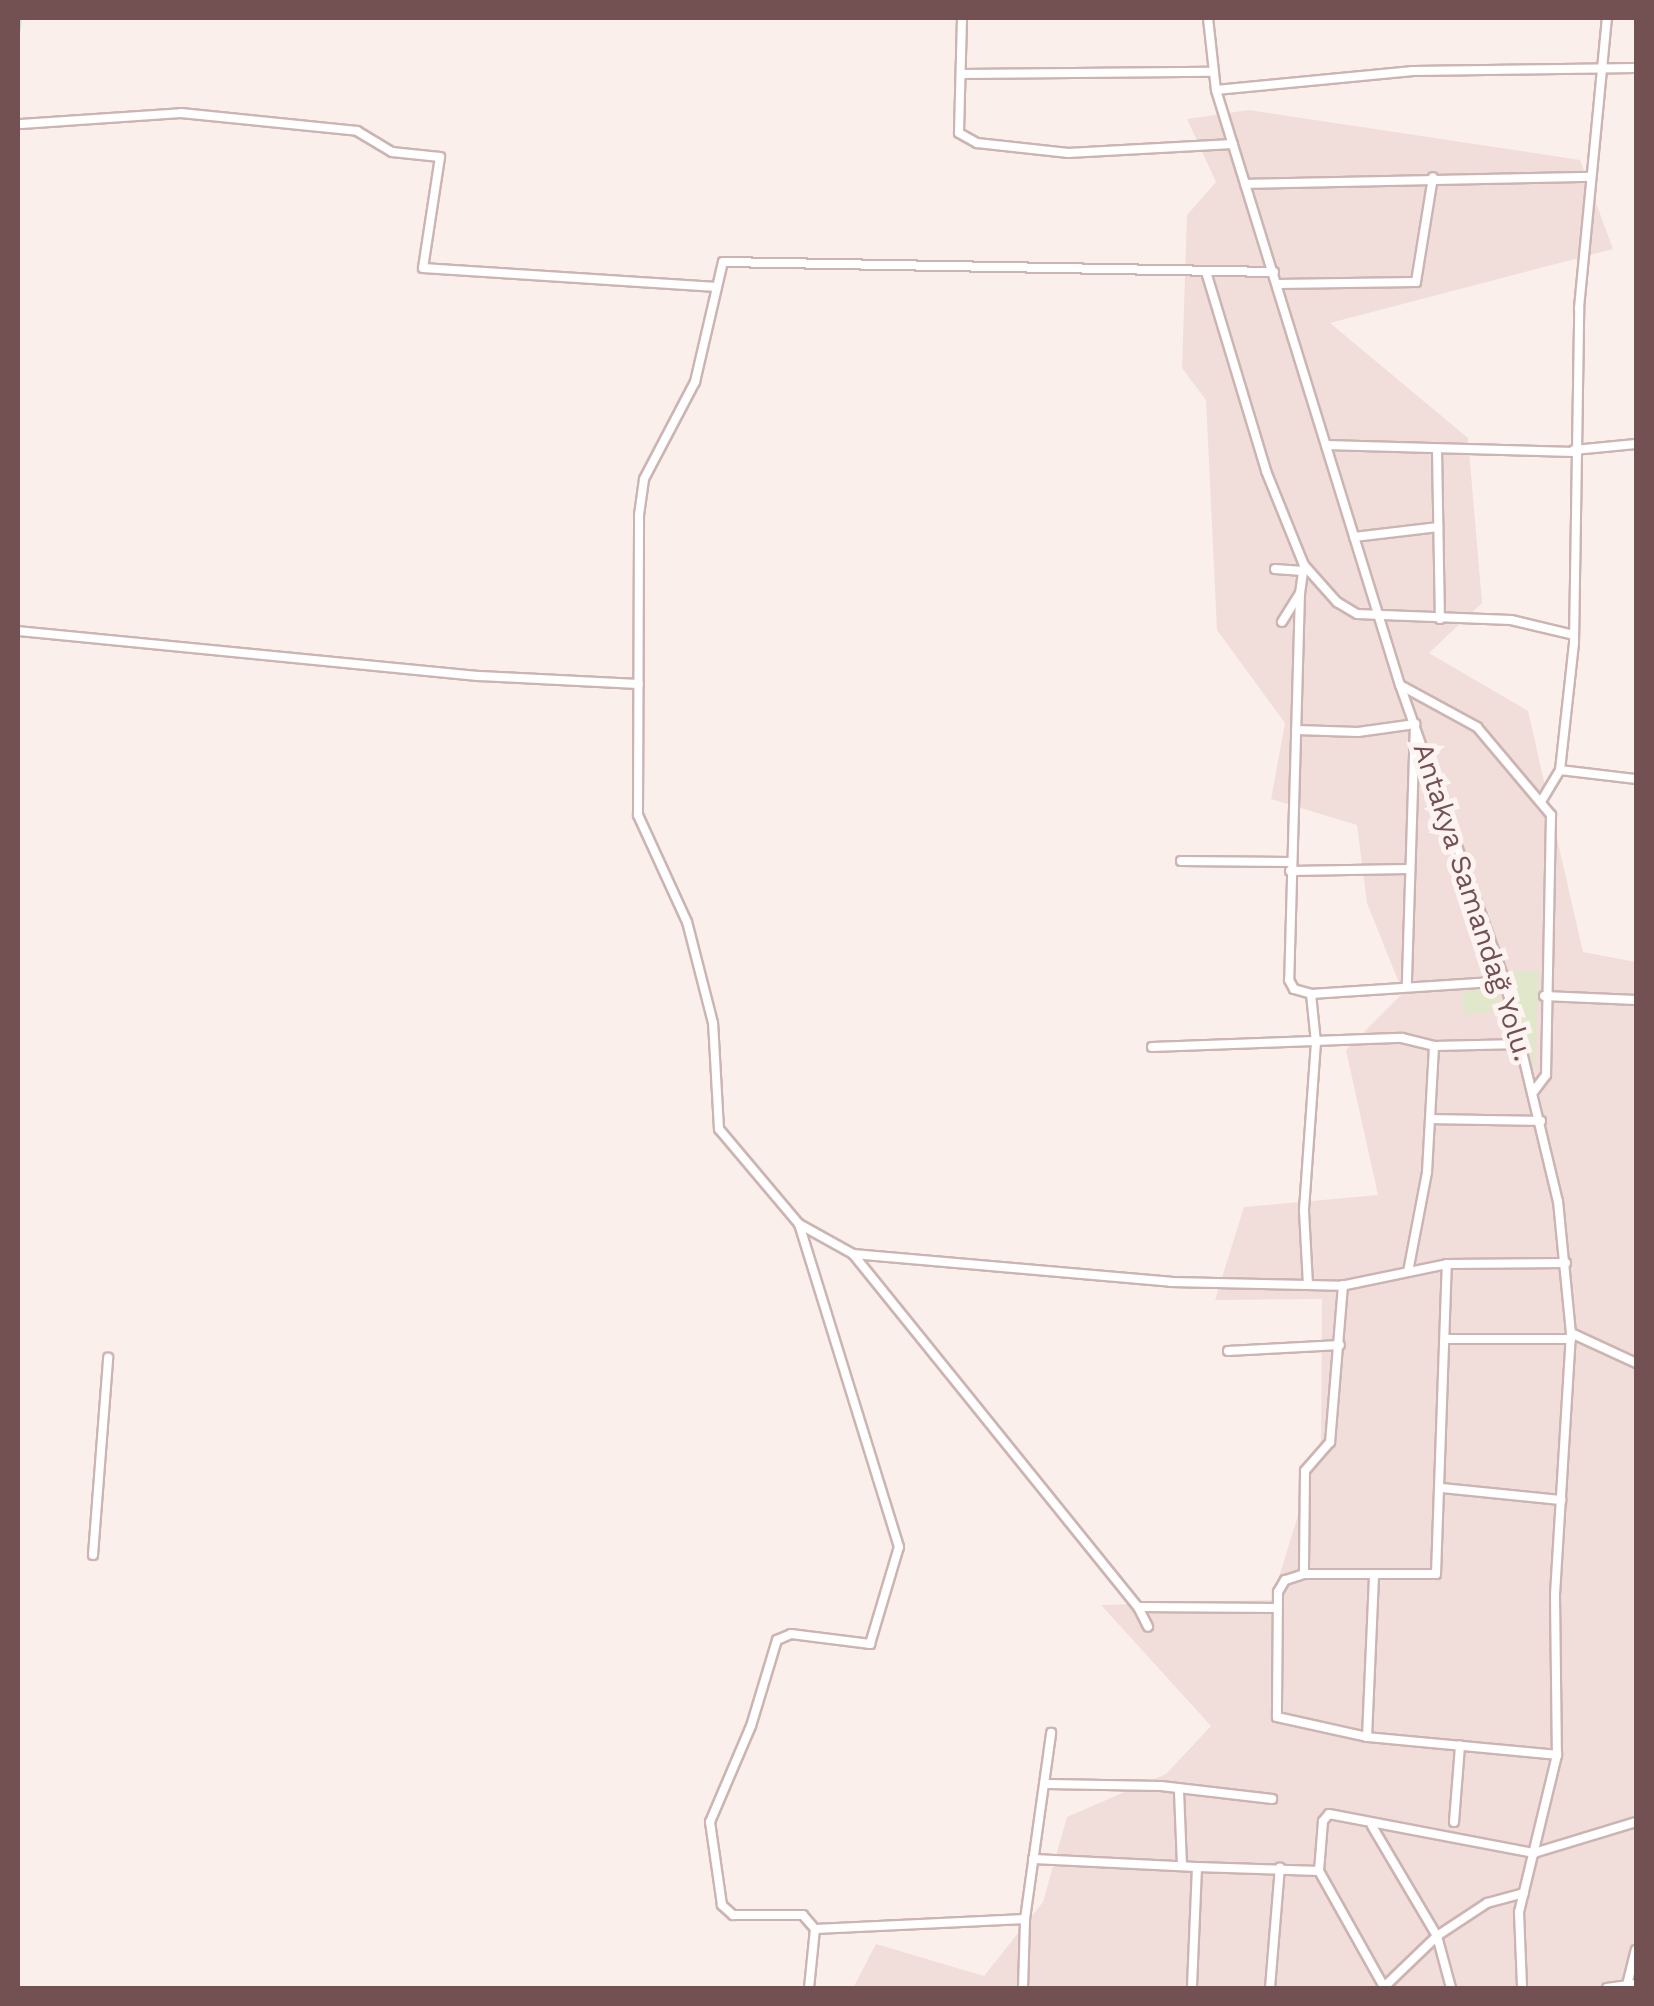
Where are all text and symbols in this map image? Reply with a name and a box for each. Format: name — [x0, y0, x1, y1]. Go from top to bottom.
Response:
street label: Antakya Samandağ Yolu. — [1405, 738, 1541, 1066]

